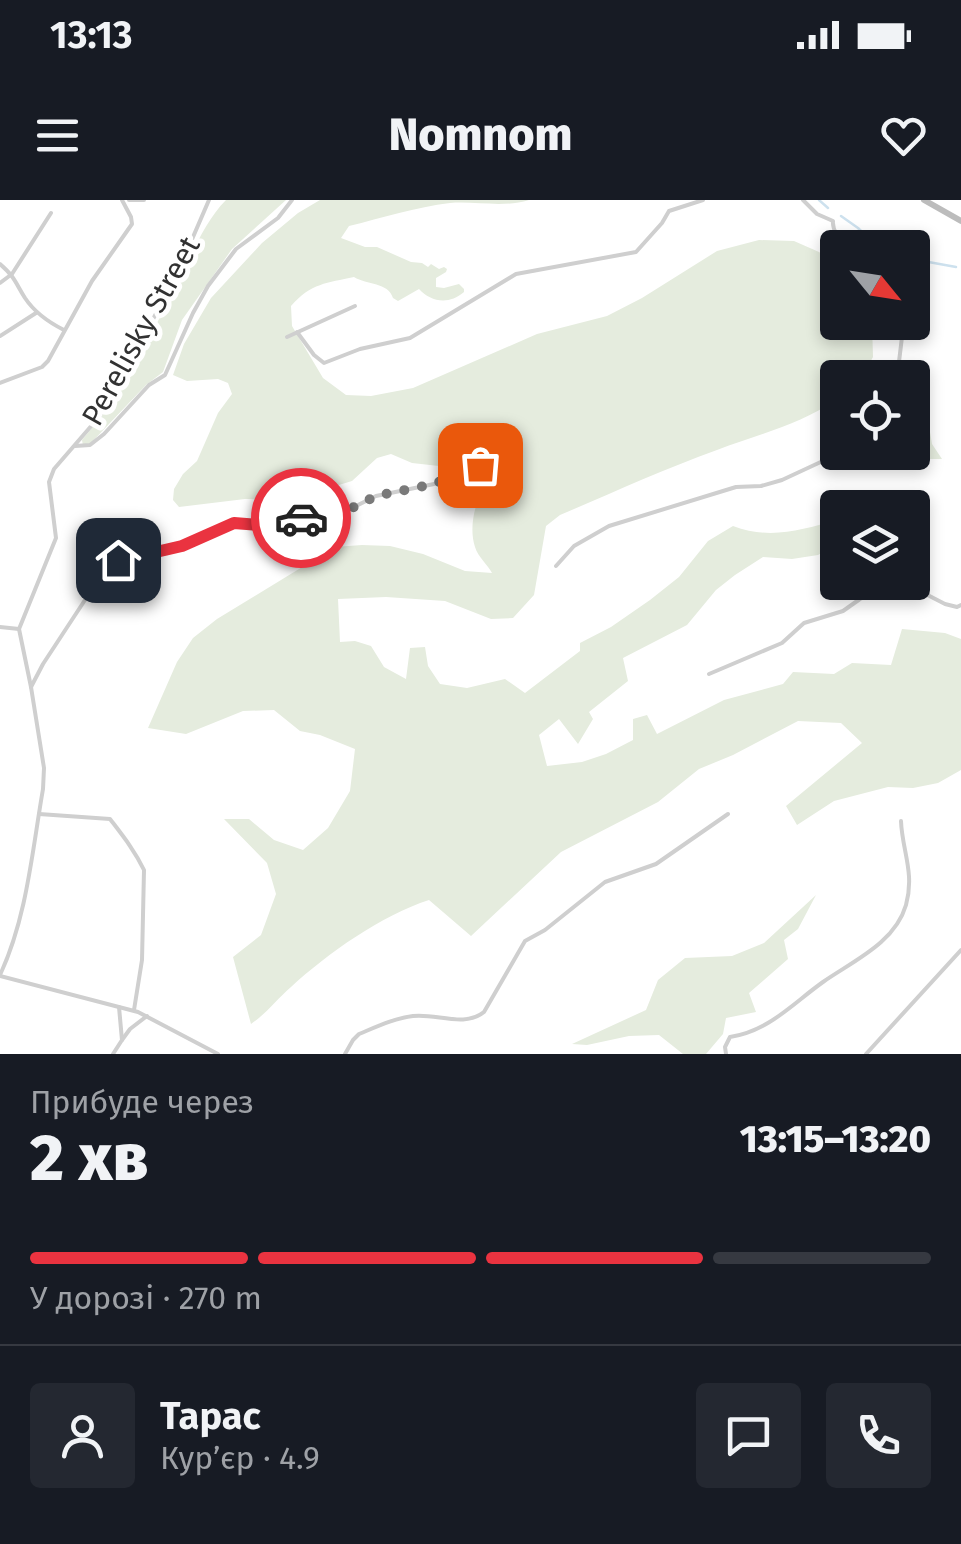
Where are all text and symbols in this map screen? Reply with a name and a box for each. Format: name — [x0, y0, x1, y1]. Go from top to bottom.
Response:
text: 13:13 — [50, 12, 133, 58]
icon: menu — [30, 108, 85, 163]
text: Nomnom — [389, 108, 572, 162]
icon: heart — [876, 108, 931, 163]
street label: Perelisky Street — [74, 230, 208, 432]
north arrow — [820, 230, 930, 340]
map controls — [820, 230, 930, 600]
button: locate — [820, 360, 930, 470]
pin — [438, 423, 523, 508]
icon: bag — [453, 438, 508, 493]
courier — [251, 468, 351, 568]
button: layers — [820, 490, 930, 600]
icon: car — [274, 491, 329, 546]
pin — [76, 518, 161, 603]
icon: home — [91, 533, 146, 588]
text: Прибуде через — [30, 1083, 254, 1121]
text: 13:15–13:20 — [740, 1116, 931, 1162]
text: 2 хв — [30, 1119, 149, 1197]
text: У дорозі · 270 m — [30, 1279, 262, 1317]
button: person — [30, 1383, 135, 1488]
button: chat — [696, 1383, 801, 1488]
button: phone — [826, 1383, 931, 1488]
text: Тарас — [160, 1393, 261, 1439]
text: Кур’єр · 4.9 — [160, 1439, 320, 1477]

